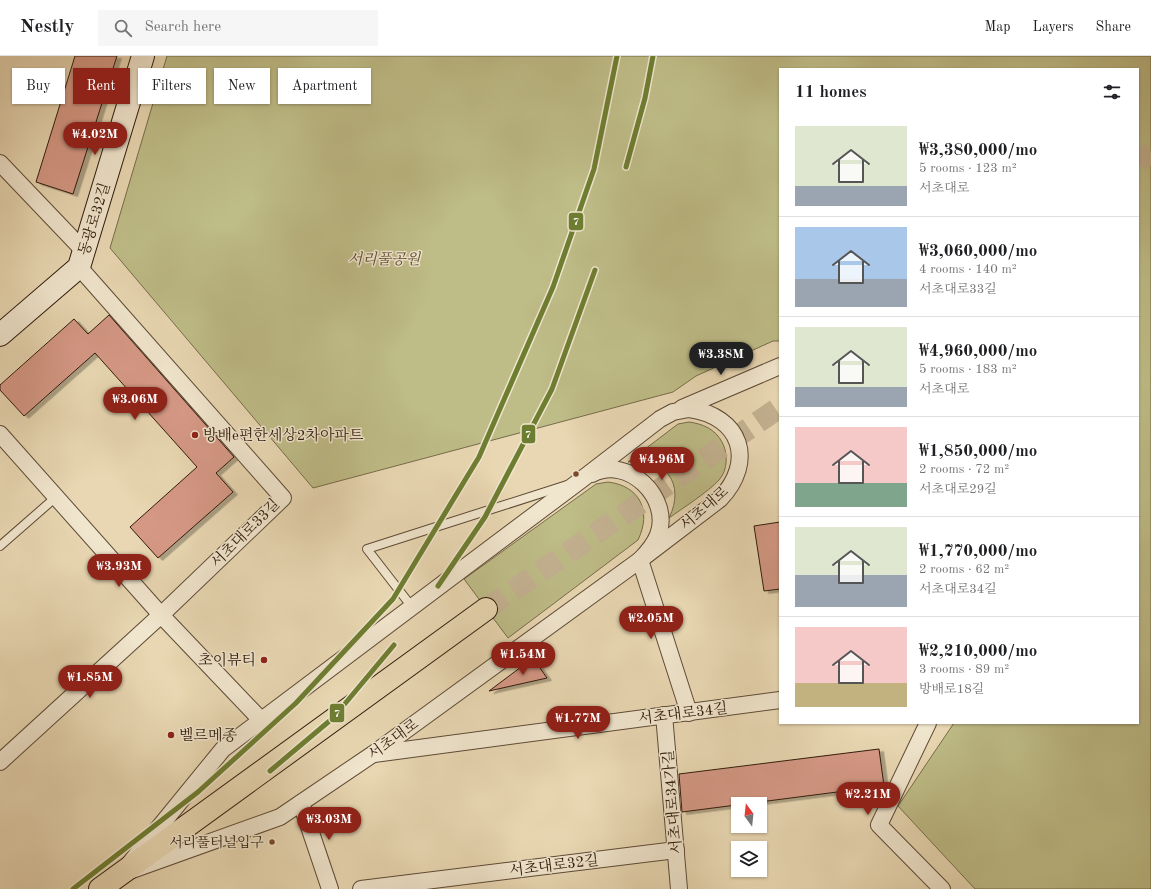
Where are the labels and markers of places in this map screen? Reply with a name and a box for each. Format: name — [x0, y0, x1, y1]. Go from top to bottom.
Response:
pin: ₩4.02M — [62, 122, 128, 156]
pin: ₩3.38M — [688, 342, 754, 376]
pin: ₩3.06M — [102, 387, 168, 421]
place label: 방배e편한세상2차아파트 — [203, 427, 364, 444]
marker: 방배e편한세상2차아파트 — [190, 430, 200, 440]
pin: ₩4.96M — [629, 447, 695, 481]
unlabelled marker — [571, 469, 581, 479]
pin: ₩3.93M — [86, 554, 152, 588]
pin: ₩2.05M — [618, 606, 684, 640]
pin: ₩1.54M — [490, 642, 556, 676]
place label: 초이뷰티 — [198, 652, 256, 669]
marker: 초이뷰티 — [259, 655, 269, 665]
pin: ₩1.85M — [57, 665, 123, 699]
pin: ₩1.77M — [545, 706, 611, 740]
place label: 벨르메종 — [179, 727, 237, 744]
marker: 벨르메종 — [166, 730, 176, 740]
pin: ₩2.21M — [835, 782, 901, 816]
pin: ₩3.03M — [296, 807, 362, 841]
place label: 서리풀터널입구 — [169, 835, 264, 850]
marker: 서리풀터널입구 — [267, 837, 277, 847]

